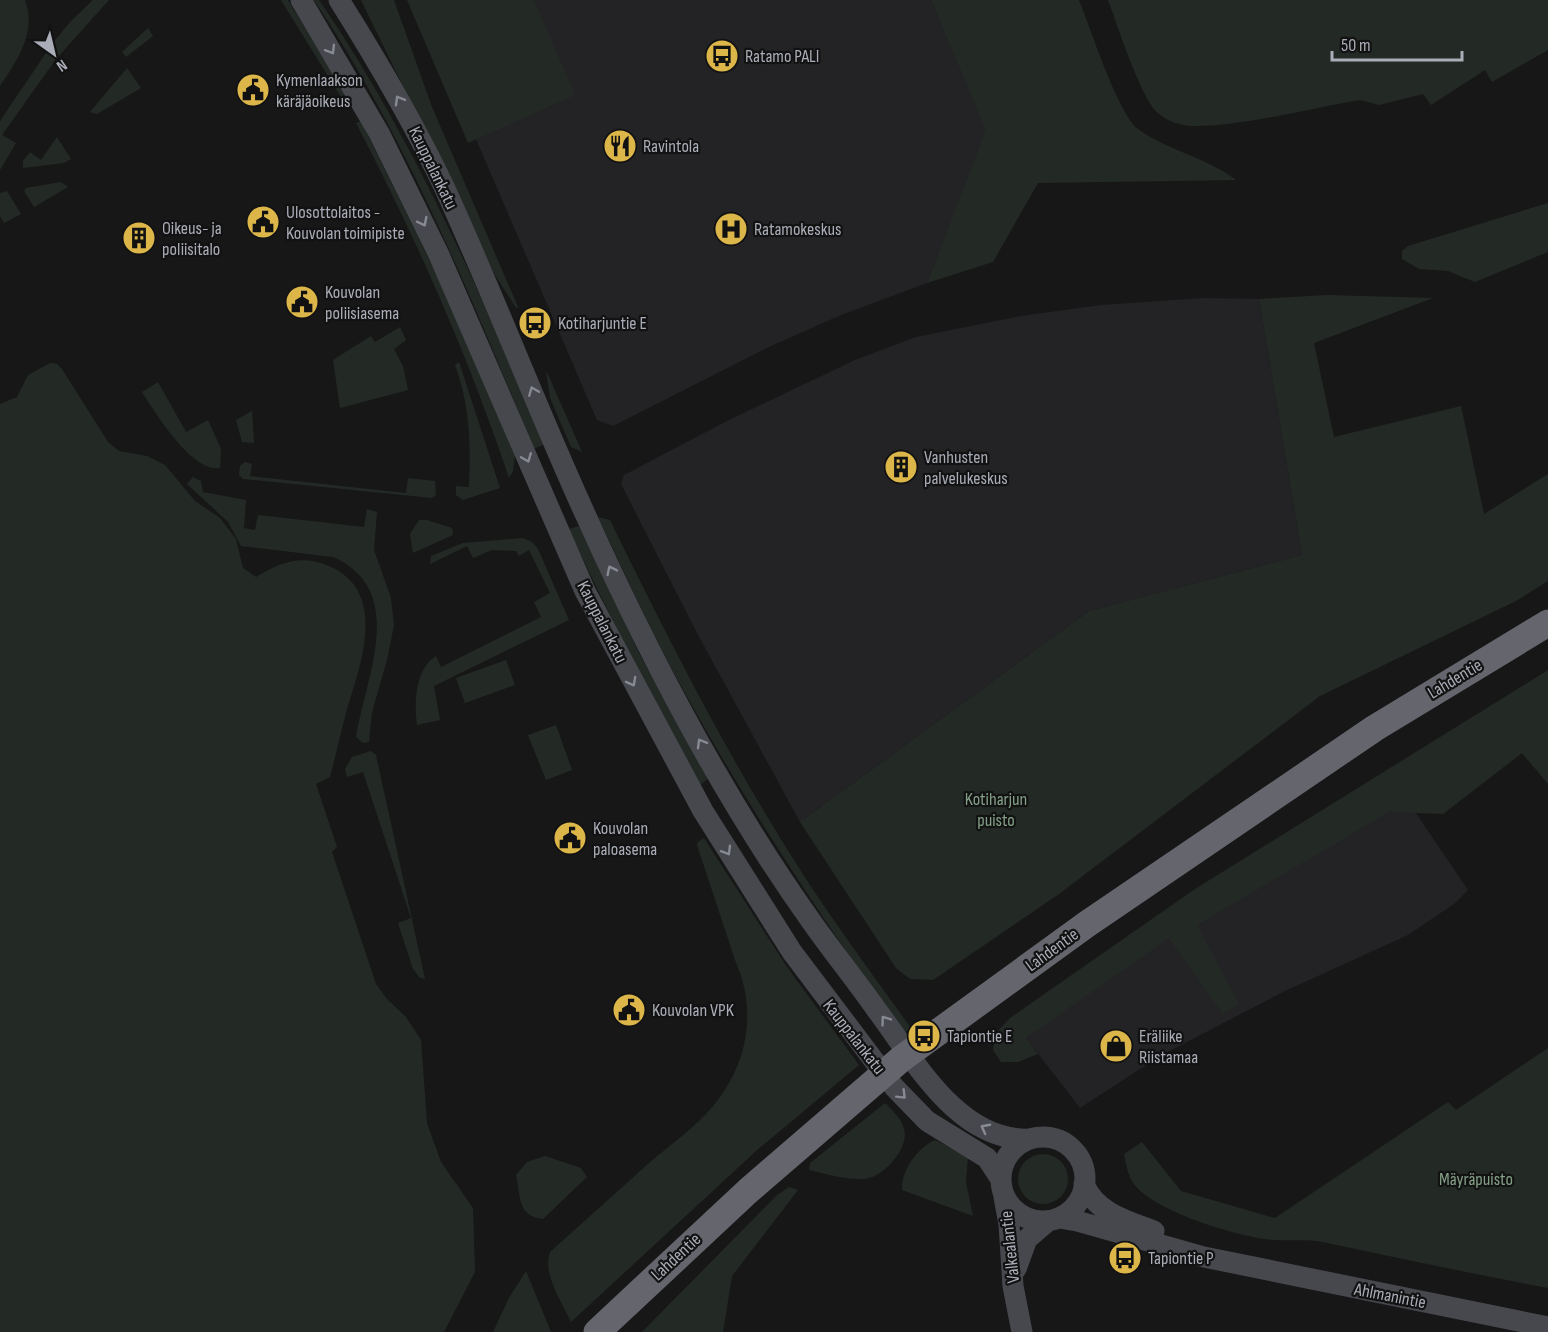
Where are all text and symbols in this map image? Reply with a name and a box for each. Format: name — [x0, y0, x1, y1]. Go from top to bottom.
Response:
north arrow — [24, 24, 84, 84]
scale bar — [1332, 24, 1462, 62]
text: 50 m — [1341, 35, 1371, 56]
bus stop icon: Ratamo PALI — [704, 38, 740, 74]
one-way arrow — [324, 44, 336, 54]
place label: Ratamo PALI — [745, 46, 819, 67]
text: N — [53, 55, 70, 75]
place label: Kymenlaakson käräjäoikeus — [276, 70, 363, 112]
public building icon: Kymenlaakson käräjäoikeus — [235, 72, 271, 108]
one-way arrow — [394, 96, 406, 106]
street label: Kauppalankatu — [404, 123, 462, 213]
restaurant icon: Ravintola — [602, 128, 638, 164]
place label: Ravintola — [643, 136, 699, 157]
place label: Ulosottolaitos - Kouvolan toimipiste — [286, 202, 405, 244]
public building icon: Ulosottolaitos - Kouvolan toimipiste — [245, 204, 281, 240]
hospital icon: Ratamokeskus — [713, 211, 749, 247]
one-way arrow — [416, 216, 427, 226]
place label: Oikeus- ja poliisitalo — [162, 218, 222, 260]
place label: Ratamokeskus — [754, 219, 842, 240]
building icon: Oikeus- ja poliisitalo — [121, 220, 157, 256]
place label: Kouvolan poliisiasema — [325, 282, 399, 324]
public building icon: Kouvolan poliisiasema — [284, 284, 320, 320]
bus stop icon: Kotiharjuntie E — [517, 305, 553, 341]
place label: Kotiharjuntie E — [558, 313, 647, 334]
one-way arrow — [528, 386, 540, 397]
place label: Vanhusten palvelukeskus — [924, 447, 1008, 489]
building icon: Vanhusten palvelukeskus — [883, 449, 919, 485]
one-way arrow — [520, 452, 532, 463]
one-way arrow — [607, 565, 618, 576]
street label: Kauppalankatu — [572, 578, 632, 666]
street label: Lahdentie — [1424, 655, 1486, 703]
one-way arrow — [625, 675, 636, 686]
one-way arrow — [697, 739, 708, 749]
park label: Kotiharjun puisto — [965, 789, 1027, 831]
place label: Kouvolan paloasema — [593, 818, 657, 860]
public building icon: Kouvolan paloasema — [552, 820, 588, 856]
one-way arrow — [720, 845, 732, 855]
street label: Lahdentie — [1022, 924, 1082, 976]
public building icon: Kouvolan VPK — [611, 992, 647, 1028]
street label: Kauppalankatu — [818, 995, 890, 1079]
place label: Kouvolan VPK — [652, 1000, 735, 1021]
one-way arrow — [881, 1016, 892, 1027]
bus stop icon: Tapiontie E — [906, 1018, 942, 1054]
place label: Tapiontie E — [947, 1026, 1013, 1047]
place label: Eräliike Riistamaa — [1139, 1026, 1198, 1068]
shop icon: Eräliike Riistamaa — [1098, 1028, 1134, 1064]
one-way arrow — [894, 1088, 905, 1099]
one-way arrow — [981, 1124, 991, 1135]
park label: Mäyräpuisto — [1439, 1169, 1513, 1190]
street label: Valkealantie — [996, 1210, 1024, 1284]
street label: Lahdentie — [647, 1229, 705, 1285]
bus stop icon: Tapiontie P — [1107, 1240, 1143, 1276]
place label: Tapiontie P — [1148, 1248, 1214, 1269]
street label: Ahlmanintie — [1351, 1279, 1428, 1313]

